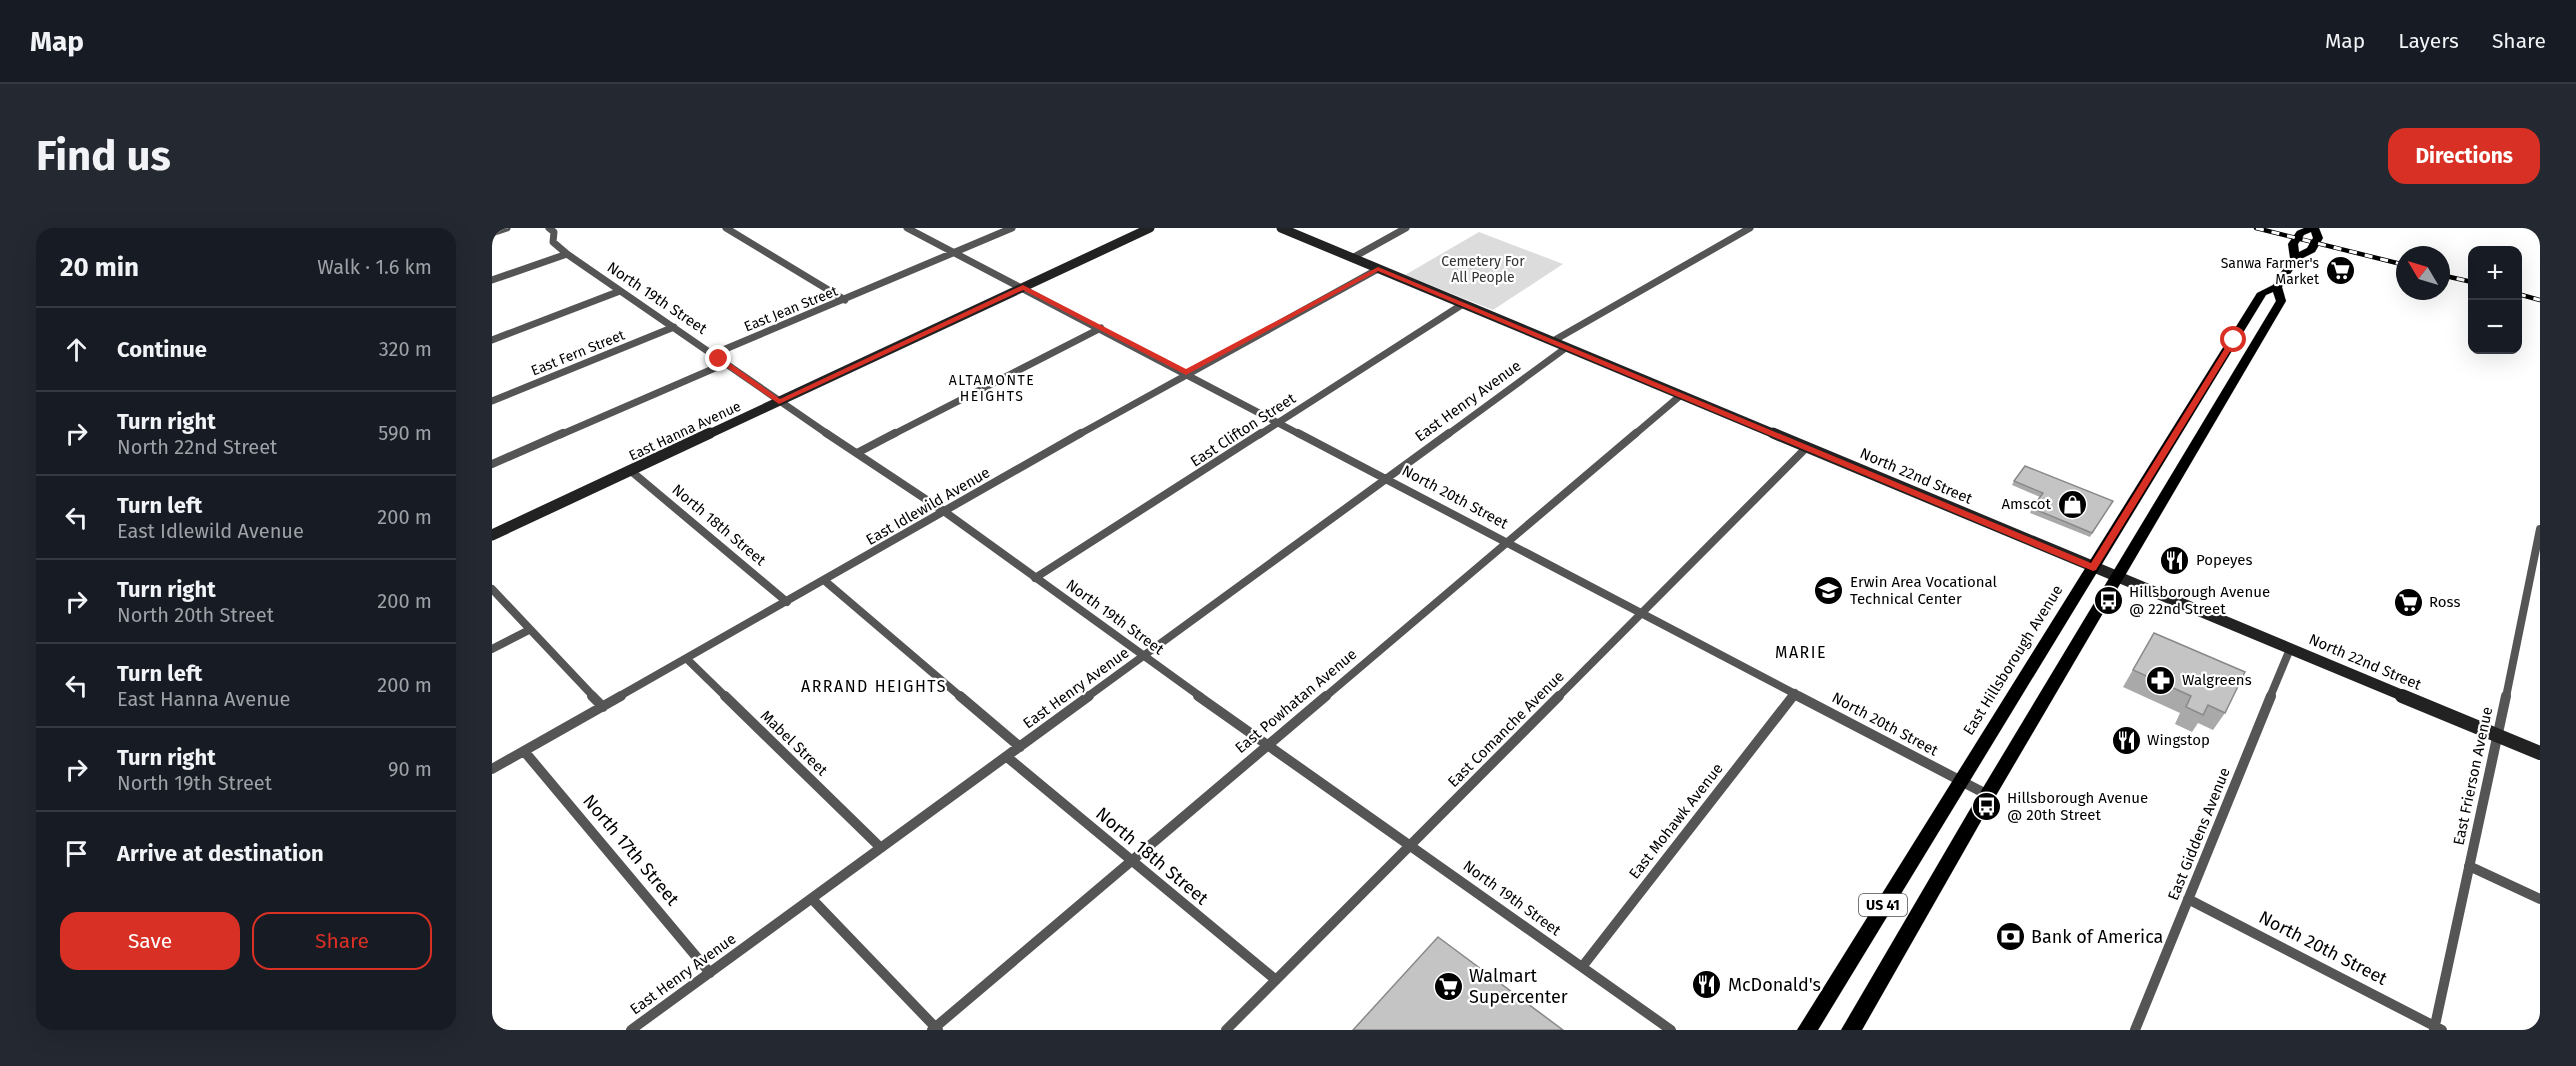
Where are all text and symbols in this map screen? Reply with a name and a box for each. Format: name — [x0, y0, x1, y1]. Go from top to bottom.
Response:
text: Map — [30, 25, 84, 58]
text: Map — [2325, 28, 2365, 54]
text: Layers — [2398, 28, 2459, 54]
text: Share — [2492, 28, 2546, 54]
button: Directions — [2388, 128, 2540, 184]
text: Find us — [36, 131, 171, 181]
north arrow — [2396, 246, 2450, 300]
map controls — [2468, 246, 2522, 354]
button: + — [2468, 246, 2522, 300]
text: 20 min — [60, 252, 139, 283]
park label: Cemetery For All People — [1441, 253, 1525, 286]
text: Walk · 1.6 km — [317, 255, 432, 279]
place label: Sanwa Farmer's Market — [2221, 255, 2320, 288]
supermarket icon: Sanwa Farmer's Market — [2324, 255, 2356, 287]
street label: North 19th Street — [604, 258, 711, 338]
street label: East Jean Street — [742, 282, 841, 335]
button: − — [2468, 300, 2522, 354]
street label: East Fern Street — [529, 326, 628, 380]
route start — [2220, 326, 2246, 352]
icon: ahead — [60, 333, 93, 366]
text: Continue — [117, 336, 207, 363]
text: 320 m — [379, 337, 432, 361]
route end — [705, 345, 731, 371]
street label: East Henry Avenue — [1412, 357, 1524, 445]
district label: ALTAMONTE HEIGHTS — [949, 372, 1035, 405]
street label: East Clifton Street — [1187, 389, 1299, 471]
street label: East Hanna Avenue — [626, 398, 744, 464]
text: Turn right — [117, 408, 216, 435]
icon: right — [60, 417, 93, 450]
text: 590 m — [378, 421, 432, 445]
text: North 22nd Street — [117, 435, 277, 459]
street label: North 22nd Street — [1857, 444, 1975, 508]
street label: North 20th Street — [1399, 461, 1512, 533]
street label: East Idlewild Avenue — [863, 463, 993, 549]
street label: North 18th Street — [669, 481, 770, 570]
shop icon: Amscot — [2056, 488, 2088, 520]
text: Turn left — [117, 492, 202, 519]
place label: Amscot — [2001, 495, 2052, 513]
icon: left — [60, 501, 93, 534]
text: 200 m — [377, 505, 432, 529]
text: East Idlewild Avenue — [117, 519, 304, 543]
restaurant icon: Popeyes — [2159, 544, 2191, 576]
place label: Popeyes — [2196, 551, 2253, 569]
place label: Erwin Area Vocational Technical Center — [1850, 573, 1998, 608]
school or university icon: Erwin Area Vocational Technical Center — [1813, 575, 1845, 607]
text: Turn right — [117, 576, 216, 603]
street label: North 19th Street — [1063, 576, 1168, 659]
street label: East Hillsborough Avenue — [1959, 582, 2067, 738]
place label: Hillsborough Avenue @ 22nd Street — [2129, 583, 2270, 618]
icon: right — [60, 585, 93, 618]
bus stop icon: Hillsborough Avenue @ 22nd Street — [2092, 585, 2124, 617]
supermarket icon: Ross — [2392, 586, 2424, 618]
text: 200 m — [377, 589, 432, 613]
place label: Ross — [2429, 593, 2460, 611]
text: North 20th Street — [117, 603, 274, 627]
street label: North 22nd Street — [2306, 630, 2424, 694]
district label: MARIE — [1775, 643, 1827, 662]
street label: East Henry Avenue — [1020, 644, 1132, 732]
street label: East Powhatan Avenue — [1232, 645, 1360, 757]
text: Turn left — [117, 660, 202, 687]
pharmacy icon: Walgreens — [2145, 664, 2177, 696]
street label: East Comanche Avenue — [1444, 667, 1568, 791]
icon: left — [60, 669, 93, 702]
place label: Walgreens — [2182, 671, 2252, 689]
text: 200 m — [377, 673, 432, 697]
district label: ARRAND HEIGHTS — [801, 677, 947, 696]
text: East Hanna Avenue — [117, 687, 290, 711]
street label: North 20th Street — [1829, 688, 1942, 760]
street label: East Frierson Avenue — [2450, 705, 2496, 847]
street label: Mabel Street — [757, 707, 832, 780]
restaurant icon: Wingstop — [2110, 724, 2142, 756]
place label: Wingstop — [2147, 731, 2210, 749]
text: Turn right — [117, 744, 216, 771]
icon: right — [60, 753, 93, 786]
text: 90 m — [388, 757, 432, 781]
street label: East Mohawk Avenue — [1625, 760, 1727, 882]
street label: East Giddens Avenue — [2164, 765, 2234, 903]
text: North 19th Street — [117, 771, 272, 795]
place label: Hillsborough Avenue @ 20th Street — [2007, 789, 2148, 824]
street label: North 17th Street — [578, 790, 684, 910]
bus stop icon: Hillsborough Avenue @ 20th Street — [1970, 791, 2002, 823]
street label: North 18th Street — [1091, 803, 1213, 910]
icon: arrive — [60, 837, 93, 870]
text: Arrive at destination — [117, 840, 324, 867]
street label: North 19th Street — [1460, 857, 1565, 940]
road number: US 41 — [1859, 894, 1907, 916]
street label: North 20th Street — [2255, 906, 2391, 990]
button: Save — [60, 912, 240, 970]
button: Share — [252, 912, 432, 970]
bank icon: Bank of America — [1994, 921, 2026, 953]
place label: Bank of America — [2031, 926, 2163, 948]
street label: East Henry Avenue — [627, 930, 739, 1018]
place label: Walmart Supercenter — [1469, 965, 1568, 1008]
restaurant icon: McDonald's — [1691, 969, 1723, 1001]
supermarket icon: Walmart Supercenter — [1432, 970, 1464, 1002]
place label: McDonald's — [1728, 974, 1821, 996]

